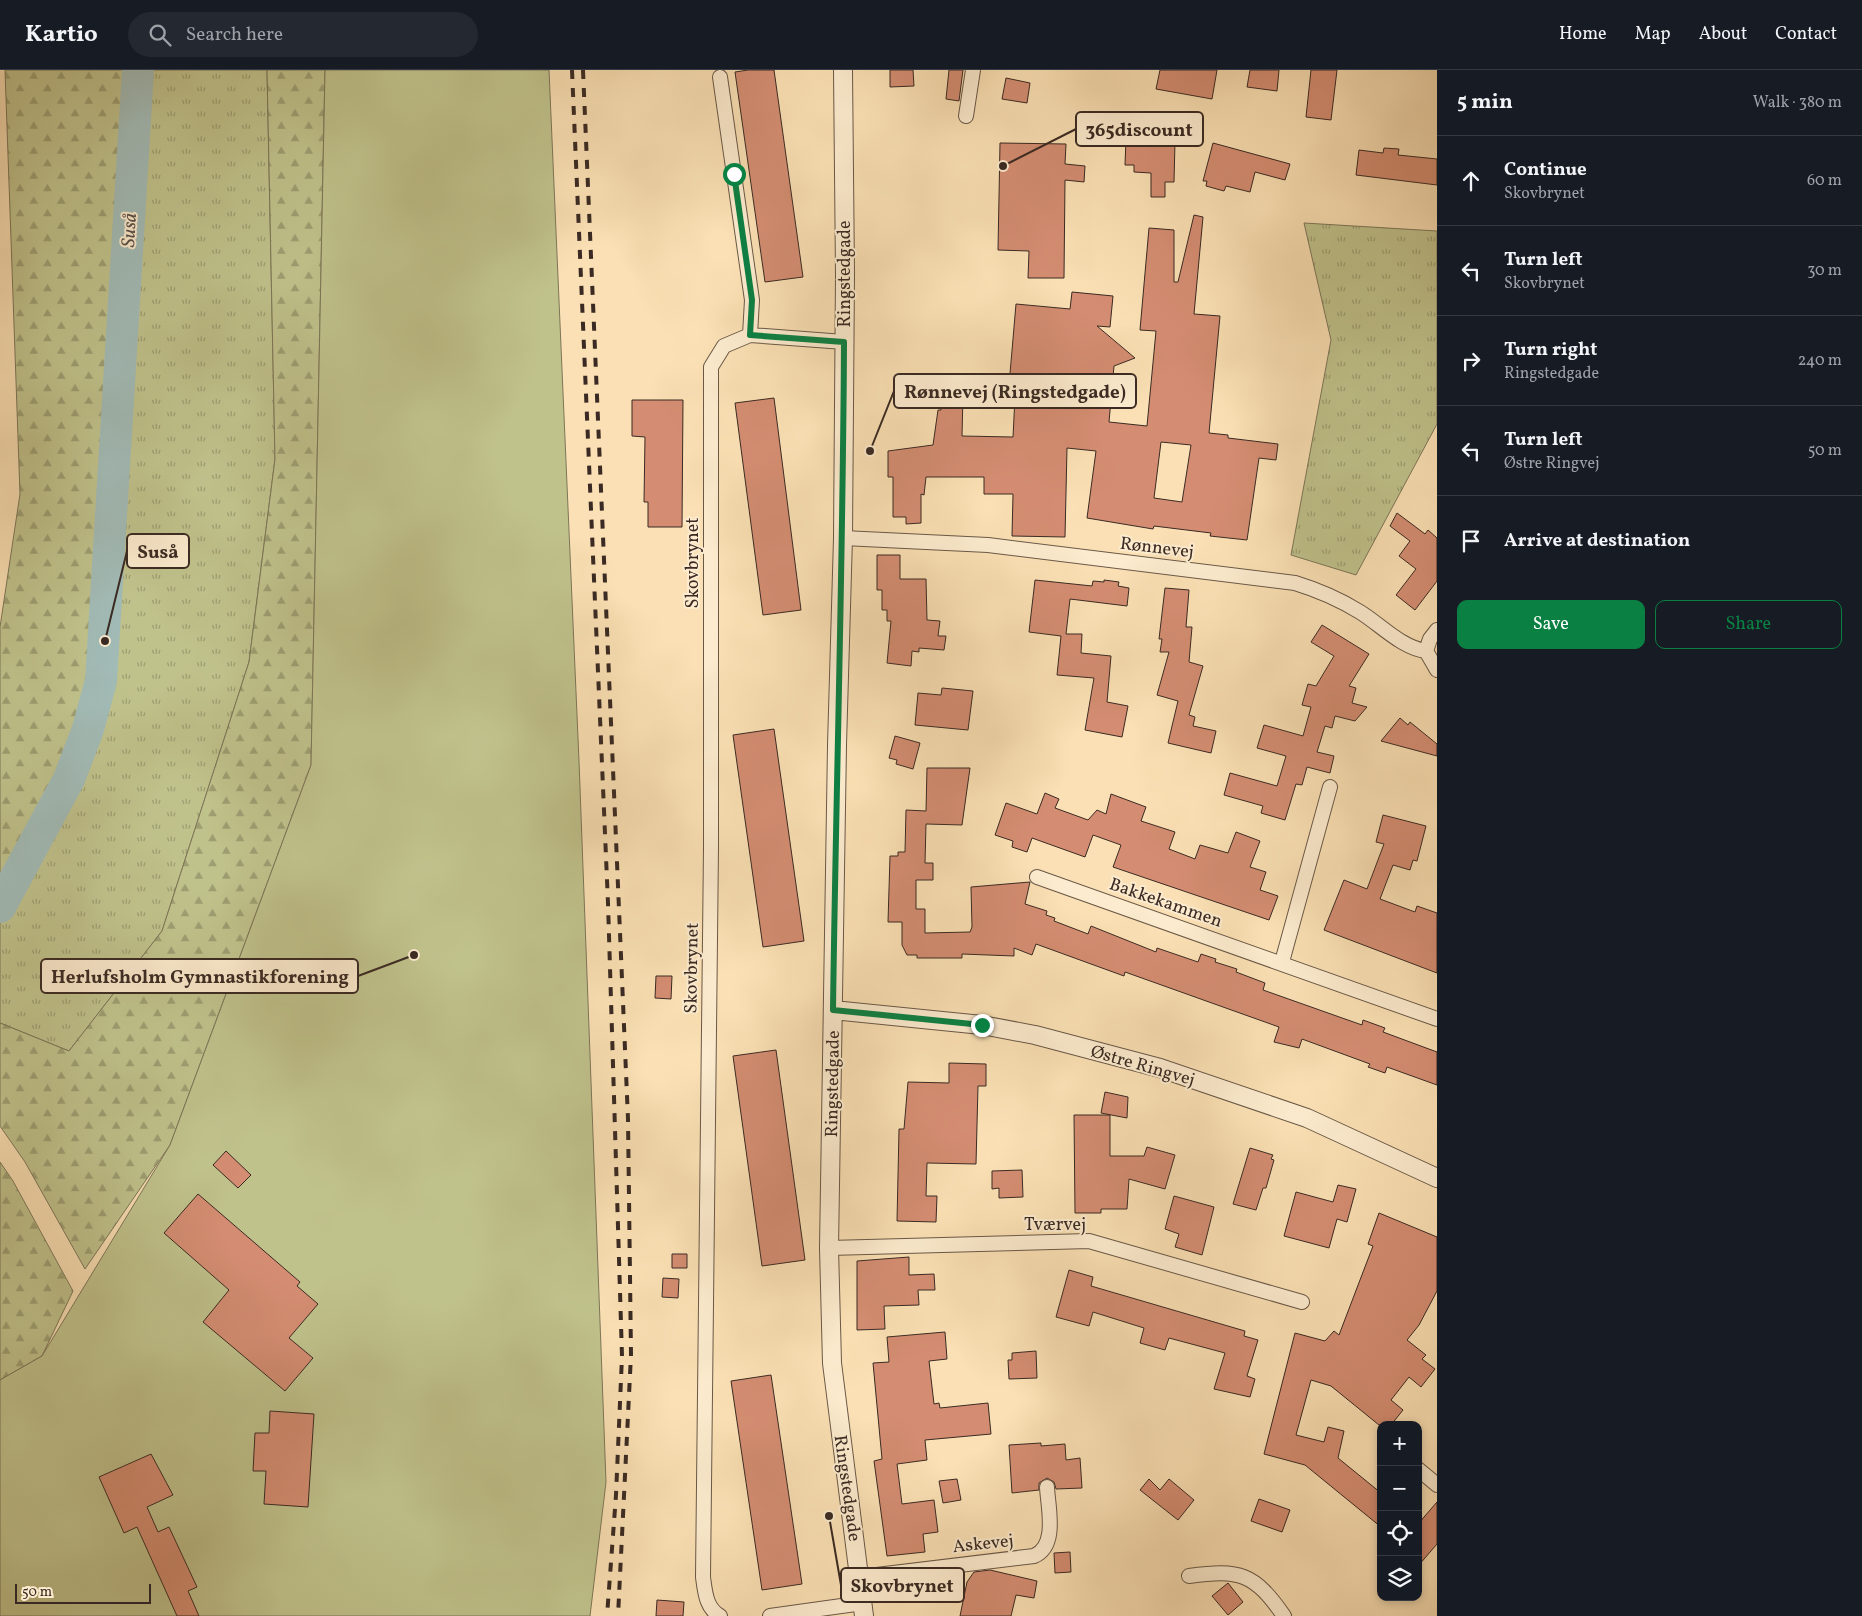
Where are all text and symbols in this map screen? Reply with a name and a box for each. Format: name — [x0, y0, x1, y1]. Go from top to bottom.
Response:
search box — [128, 12, 478, 57]
text: Kartio — [25, 18, 98, 52]
icon: search — [146, 21, 174, 49]
text: Search here — [186, 22, 283, 48]
text: Home — [1559, 22, 1607, 47]
text: Map — [1635, 22, 1671, 47]
text: About — [1699, 22, 1747, 47]
text: Contact — [1775, 22, 1837, 47]
text: 5 min — [1457, 88, 1513, 117]
text: Walk · 380 m — [1753, 92, 1842, 114]
callout: 365discount — [1076, 112, 1203, 146]
text: 365discount — [1085, 118, 1193, 144]
text: Continue — [1504, 157, 1587, 183]
route start — [723, 163, 746, 186]
icon: ahead — [1457, 167, 1485, 195]
text: 60 m — [1807, 170, 1842, 192]
text: Skovbrynet — [1504, 183, 1585, 205]
water label: Suså — [116, 212, 144, 248]
street label: Ringstedgade — [833, 220, 858, 328]
text: Turn left — [1504, 247, 1583, 273]
icon: left — [1457, 257, 1485, 285]
text: 30 m — [1807, 260, 1842, 282]
text: Skovbrynet — [1504, 273, 1585, 295]
text: Turn right — [1504, 337, 1597, 363]
icon: right — [1457, 347, 1485, 375]
text: 240 m — [1798, 350, 1842, 372]
text: Ringstedgade — [1504, 363, 1599, 385]
callout: Rønnevej (Ringstedgade) — [894, 374, 1136, 408]
text: Rønnevej (Ringstedgade) — [904, 380, 1126, 406]
text: Turn left — [1504, 427, 1583, 453]
icon: left — [1457, 437, 1485, 465]
text: 50 m — [1808, 440, 1842, 462]
text: Østre Ringvej — [1504, 453, 1600, 475]
street label: Skovbrynet — [681, 517, 706, 609]
icon: arrive — [1457, 527, 1485, 555]
text: Arrive at destination — [1504, 528, 1690, 554]
street label: Rønnevej — [1118, 532, 1195, 565]
callout: Suså — [127, 534, 189, 568]
text: Suså — [137, 540, 179, 566]
button: Save — [1457, 600, 1645, 649]
button: Share — [1655, 600, 1842, 649]
street label: Bakkekammen — [1106, 872, 1226, 935]
street label: Skovbrynet — [679, 922, 706, 1014]
callout: Herlufsholm Gymnastikforening — [41, 959, 358, 993]
text: Herlufsholm Gymnastikforening — [51, 965, 349, 991]
route end — [971, 1014, 994, 1037]
street label: Ringstedgade — [820, 1030, 847, 1138]
street label: Østre Ringvej — [1087, 1040, 1198, 1093]
street label: Tværvej — [1024, 1213, 1086, 1238]
map controls — [1377, 1421, 1422, 1601]
button: + — [1377, 1421, 1422, 1466]
street label: Ringstedgade — [827, 1433, 866, 1543]
button: − — [1377, 1466, 1422, 1511]
button: locate — [1377, 1511, 1422, 1556]
street label: Askevej — [951, 1529, 1015, 1560]
button: layers — [1377, 1556, 1422, 1601]
callout: Skovbrynet — [841, 1568, 964, 1602]
text: Skovbrynet — [850, 1574, 954, 1600]
scale bar — [15, 1581, 151, 1604]
text: 50 m — [22, 1583, 52, 1602]

